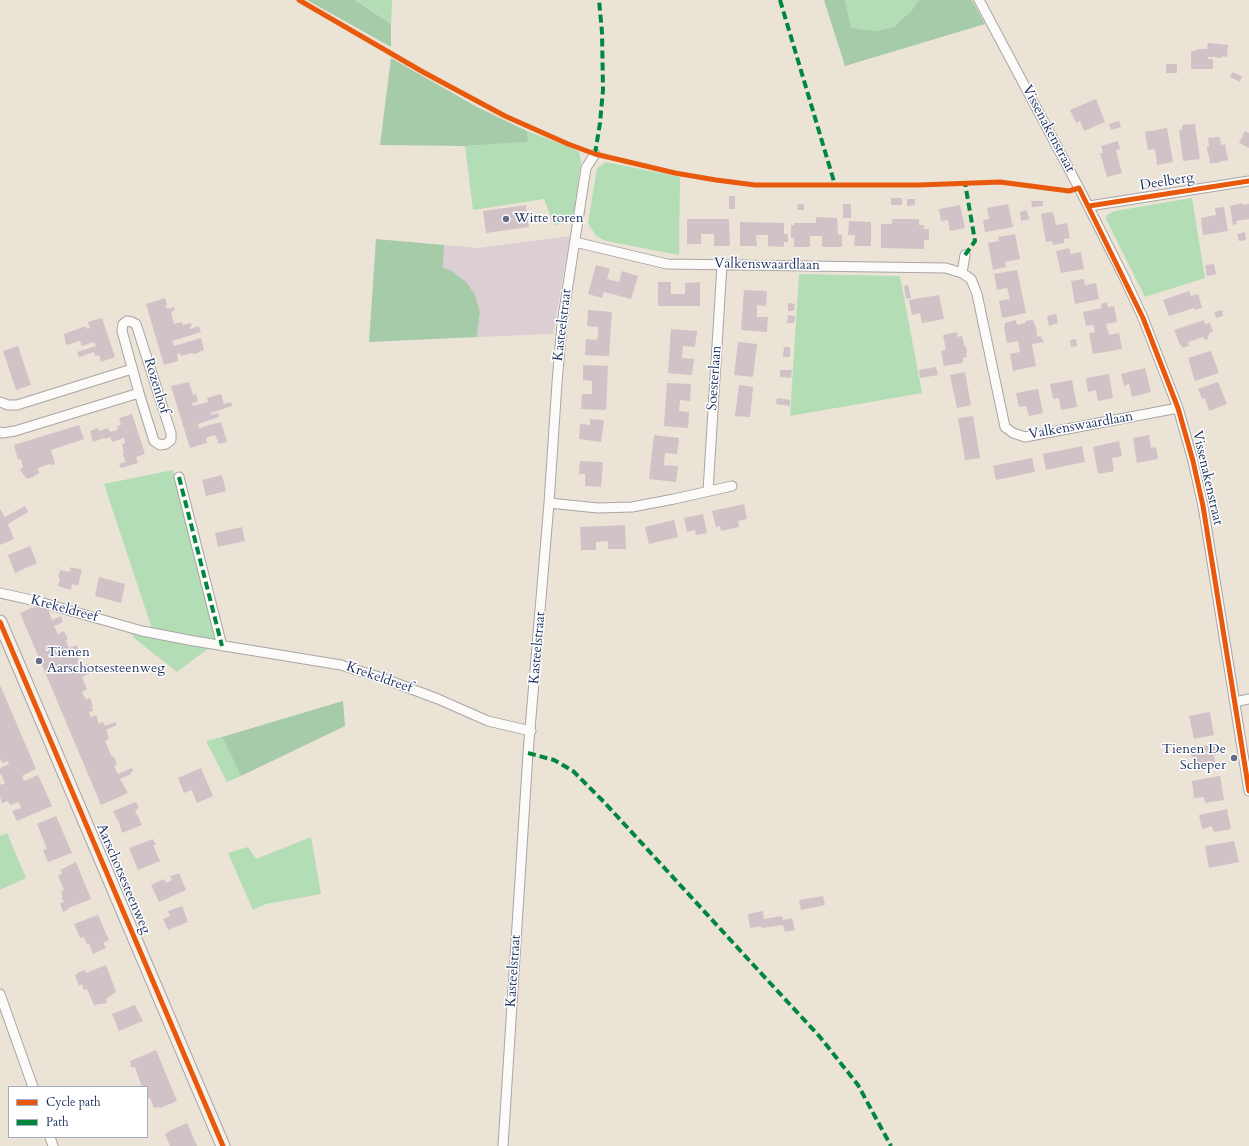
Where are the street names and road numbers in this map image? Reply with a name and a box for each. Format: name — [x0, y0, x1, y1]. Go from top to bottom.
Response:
street label: Vissenakenstraat — [1018, 82, 1078, 176]
street label: Deelberg — [1139, 169, 1195, 195]
street label: Valkenswaardlaan — [714, 256, 820, 274]
street label: Kasteelstraat — [550, 288, 576, 362]
street label: Soesterlaan — [704, 345, 726, 411]
street label: Rozenhof — [140, 356, 172, 416]
street label: Valkenswaardlaan — [1027, 409, 1135, 443]
street label: Vissenakenstraat — [1188, 429, 1226, 527]
street label: Krekeldreef — [29, 592, 99, 626]
street label: Kasteelstraat — [526, 611, 550, 685]
street label: Krekeldreef — [344, 659, 414, 697]
street label: Aarschotsesteenweg — [92, 821, 154, 937]
street label: Kasteelstraat — [503, 934, 525, 1008]

